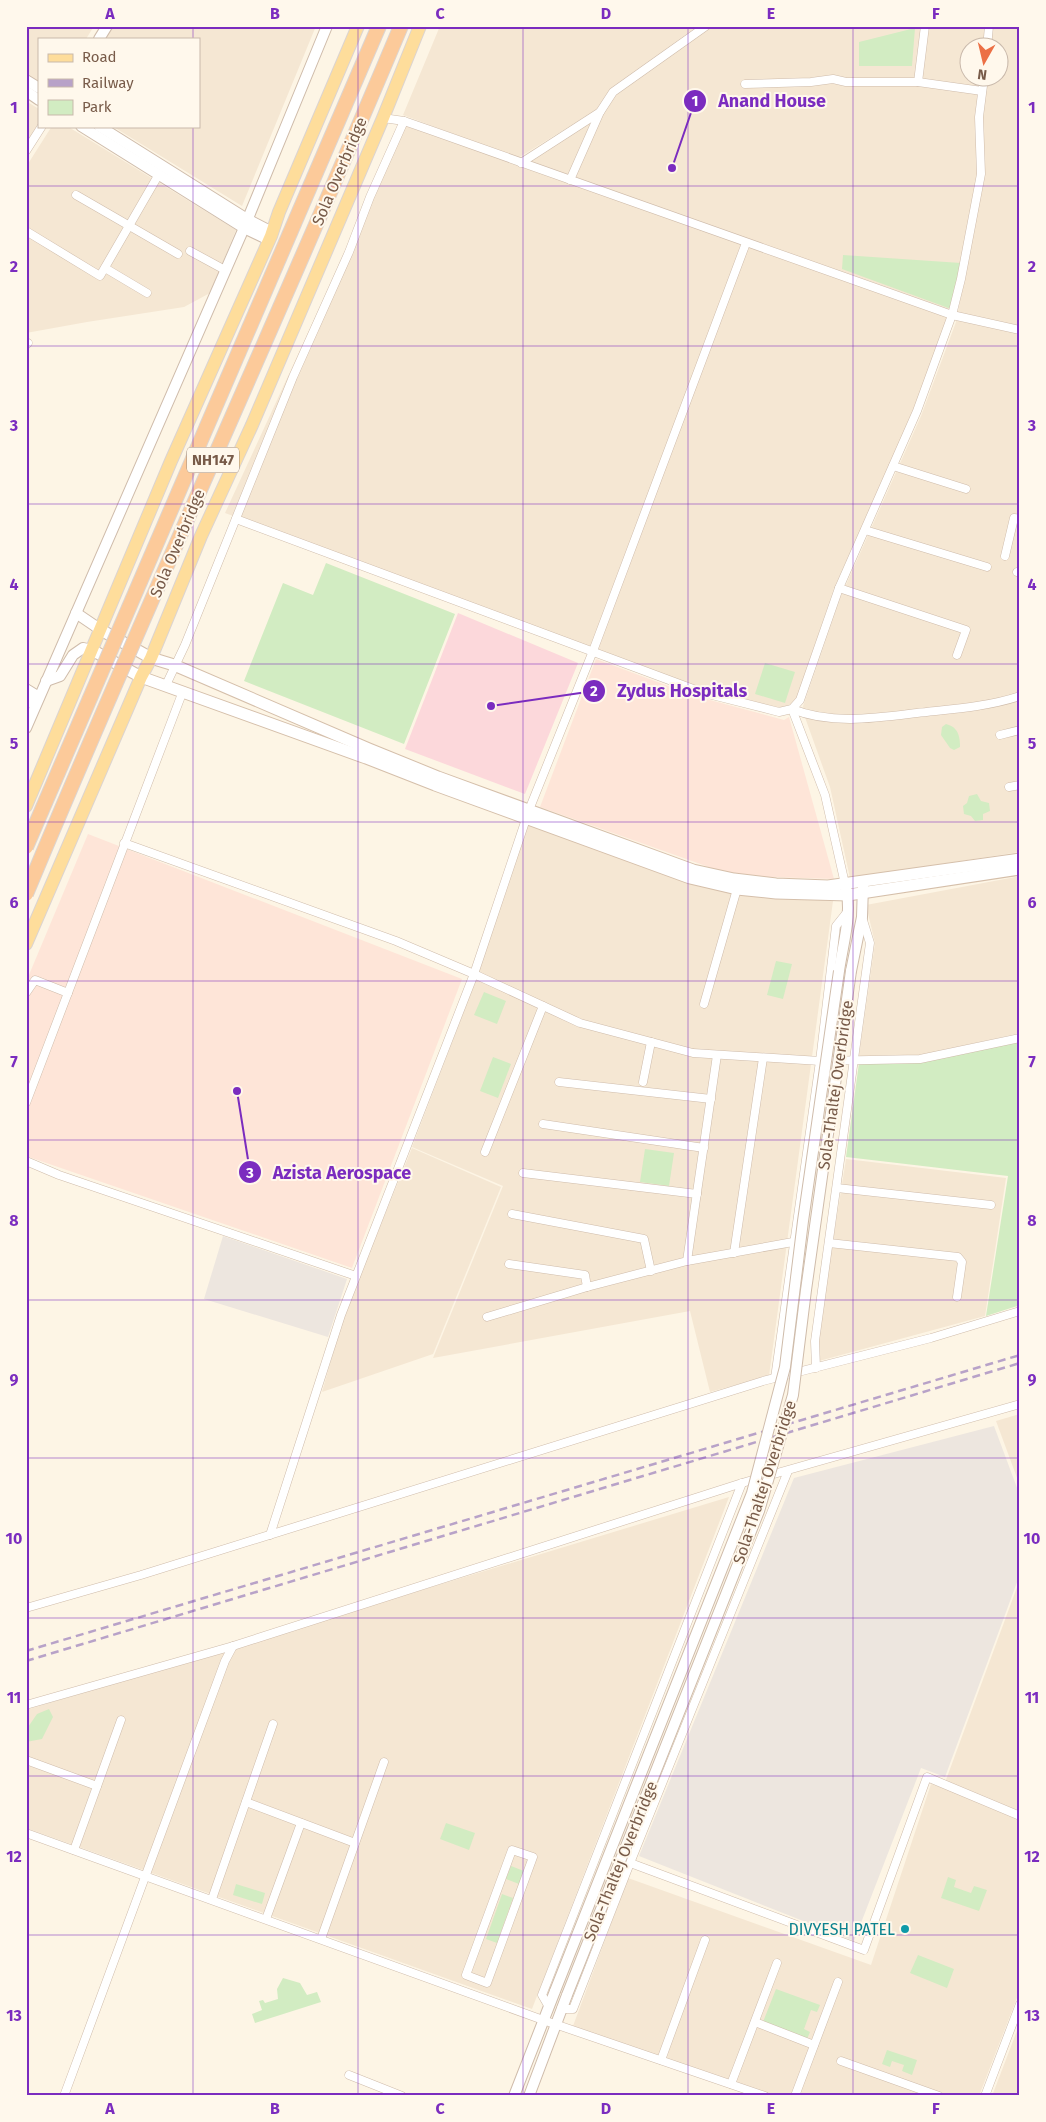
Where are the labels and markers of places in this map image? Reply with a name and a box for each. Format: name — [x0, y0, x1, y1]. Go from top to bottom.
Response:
callout: Anand House — [683, 85, 836, 118]
callout: Zydus Hospitals — [582, 674, 757, 707]
callout: Azista Aerospace — [238, 1156, 421, 1189]
place label: DIVYESH PATEL — [789, 1920, 895, 1939]
marker: DIVYESH PATEL — [899, 1923, 911, 1935]

